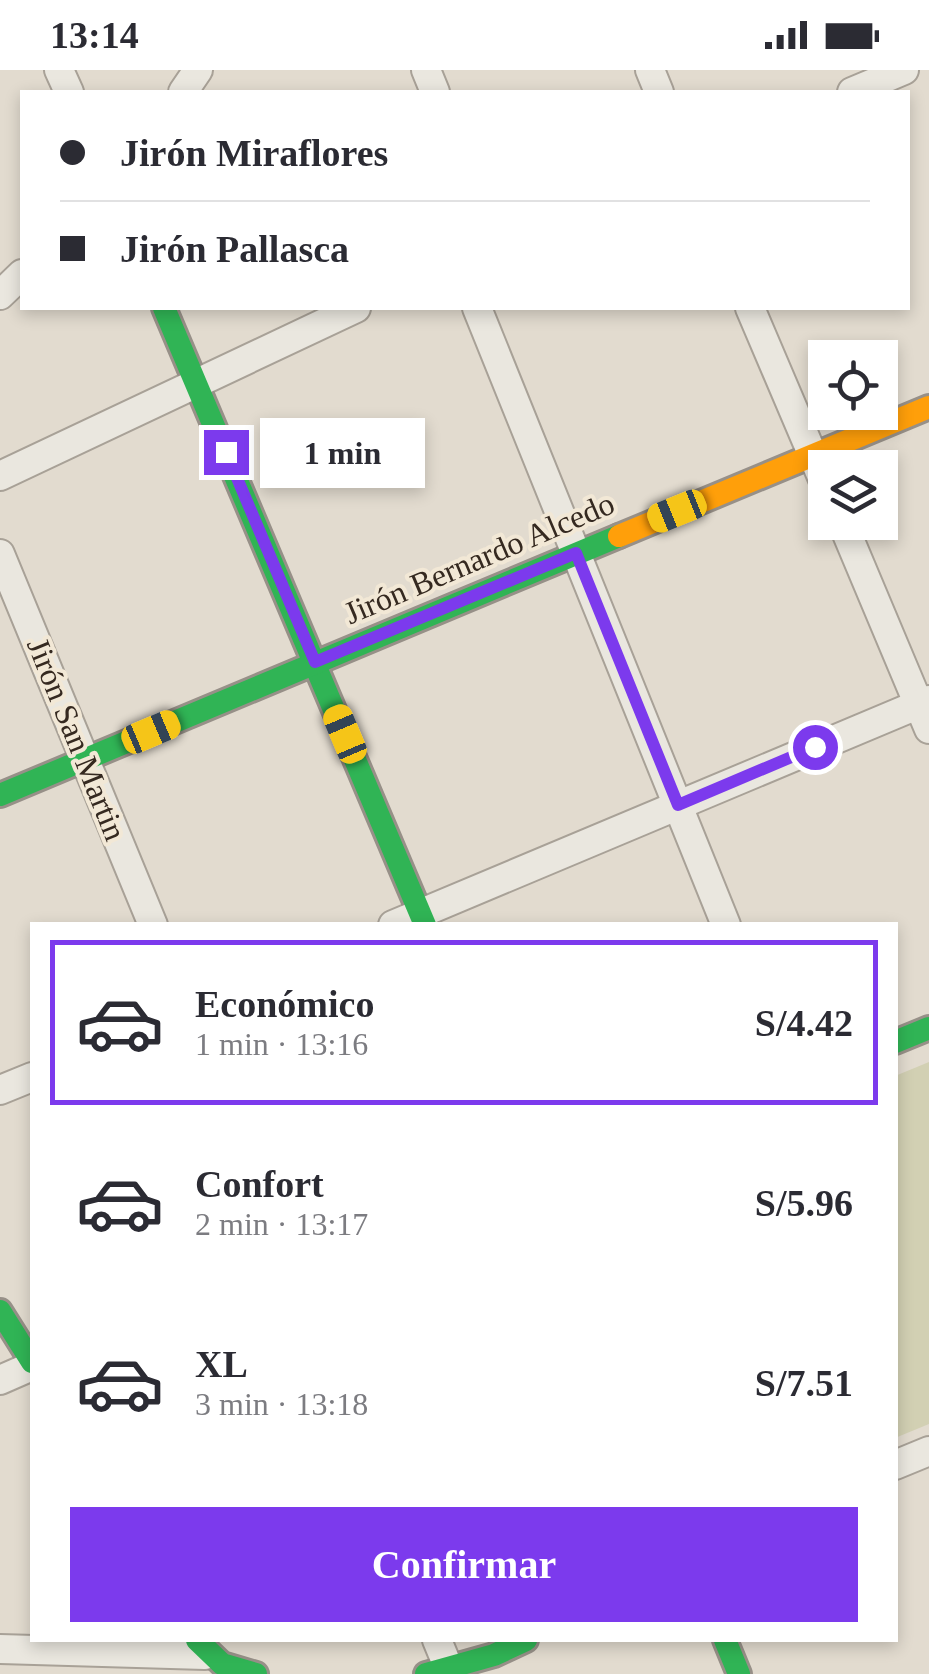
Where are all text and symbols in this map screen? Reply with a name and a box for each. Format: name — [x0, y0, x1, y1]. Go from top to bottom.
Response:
text: 13:14 — [50, 14, 139, 56]
text: Jirón Miraflores — [120, 132, 388, 174]
text: Jirón Pallasca — [120, 228, 349, 270]
map controls — [808, 340, 898, 540]
button: locate — [808, 340, 898, 430]
callout: 1 min — [261, 417, 426, 487]
route end — [204, 430, 249, 475]
text: 1 min — [304, 435, 381, 471]
button: layers — [808, 450, 898, 540]
street label: Jirón Bernardo Alcedo — [339, 485, 619, 631]
car — [644, 486, 710, 536]
street label: Jirón San Martin — [20, 633, 134, 845]
car — [319, 701, 371, 767]
car — [118, 706, 184, 758]
route start — [793, 725, 838, 770]
icon: car — [75, 978, 165, 1068]
text: Económico — [195, 983, 374, 1025]
text: S/4.42 — [755, 1002, 853, 1044]
text: 1 min · 13:16 — [195, 1026, 368, 1062]
icon: car — [75, 1158, 165, 1248]
text: Confort — [195, 1163, 324, 1205]
text: S/5.96 — [755, 1182, 853, 1224]
text: 2 min · 13:17 — [195, 1206, 368, 1242]
icon: car — [75, 1338, 165, 1428]
text: XL — [195, 1343, 248, 1385]
text: S/7.51 — [755, 1362, 853, 1404]
text: 3 min · 13:18 — [195, 1386, 368, 1422]
button: Confirmar — [70, 1507, 858, 1622]

